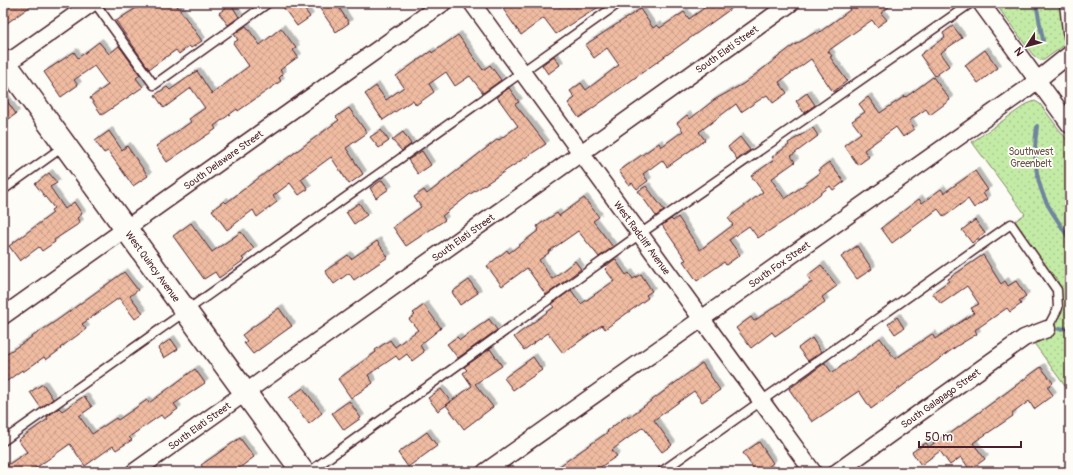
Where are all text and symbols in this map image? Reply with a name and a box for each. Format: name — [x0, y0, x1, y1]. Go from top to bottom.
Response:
street label: South Elati Street — [693, 23, 762, 76]
north arrow — [1007, 26, 1047, 66]
text: N — [1012, 44, 1027, 58]
street label: South Delaware Street — [182, 127, 266, 193]
park label: Southwest Greenbelt — [1008, 146, 1055, 170]
street label: West Radcliff Avenue — [611, 199, 673, 277]
street label: South Elati Street — [430, 211, 498, 265]
street label: West Quincy Avenue — [122, 229, 182, 305]
street label: South Fox Street — [746, 239, 813, 291]
street label: South Galapago Street — [899, 366, 984, 431]
street label: South Elati Street — [166, 399, 234, 453]
scale bar — [919, 423, 1021, 449]
text: 50 m — [925, 430, 953, 445]

